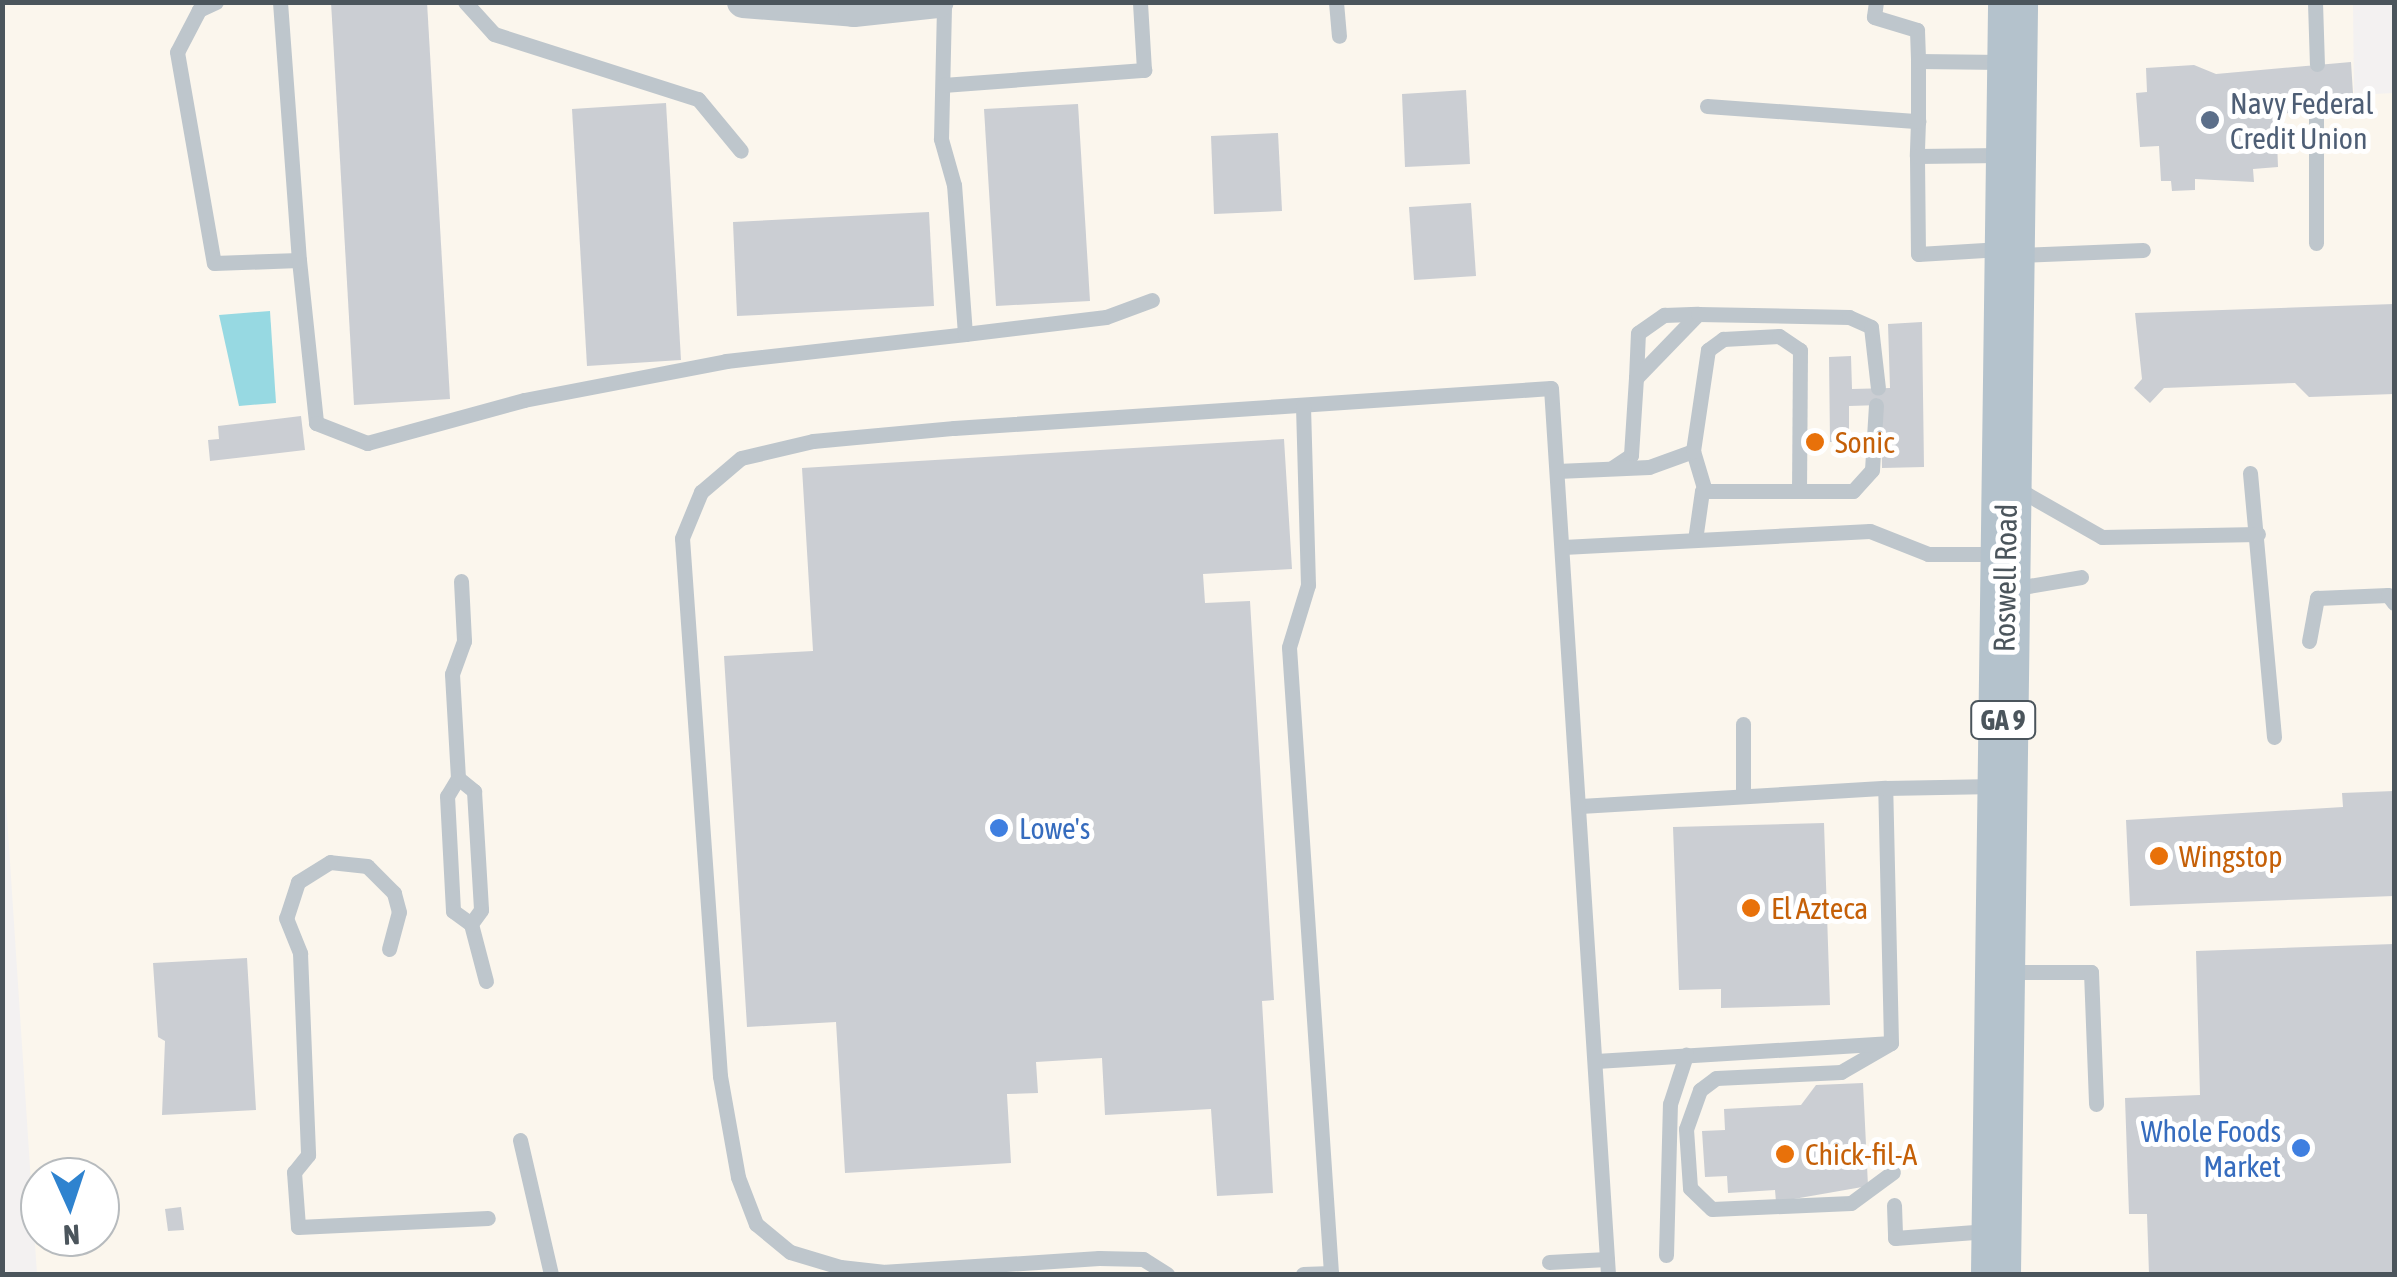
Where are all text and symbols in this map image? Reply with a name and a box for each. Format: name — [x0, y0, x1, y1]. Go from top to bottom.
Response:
place label: Navy Federal Credit Union — [2230, 85, 2373, 156]
marker: Navy Federal Credit Union — [2199, 109, 2221, 131]
place label: Sonic — [1835, 424, 1894, 460]
marker: Sonic — [1804, 431, 1826, 453]
street label: Roswell Road — [1986, 504, 2024, 652]
road number: GA 9 — [1968, 697, 2038, 743]
place label: Lowe's — [1019, 810, 1090, 846]
marker: Lowe's — [988, 817, 1010, 839]
place label: Wingstop — [2179, 838, 2282, 874]
marker: Wingstop — [2148, 845, 2170, 867]
place label: El Azteca — [1771, 890, 1868, 926]
marker: El Azteca — [1740, 897, 1762, 919]
place label: Whole Foods Market — [2141, 1113, 2281, 1184]
place label: Chick-fil-A — [1805, 1136, 1917, 1172]
marker: Whole Foods Market — [2290, 1137, 2312, 1159]
marker: Chick-fil-A — [1774, 1143, 1796, 1165]
north arrow — [20, 1157, 120, 1257]
text: N — [62, 1219, 81, 1251]

